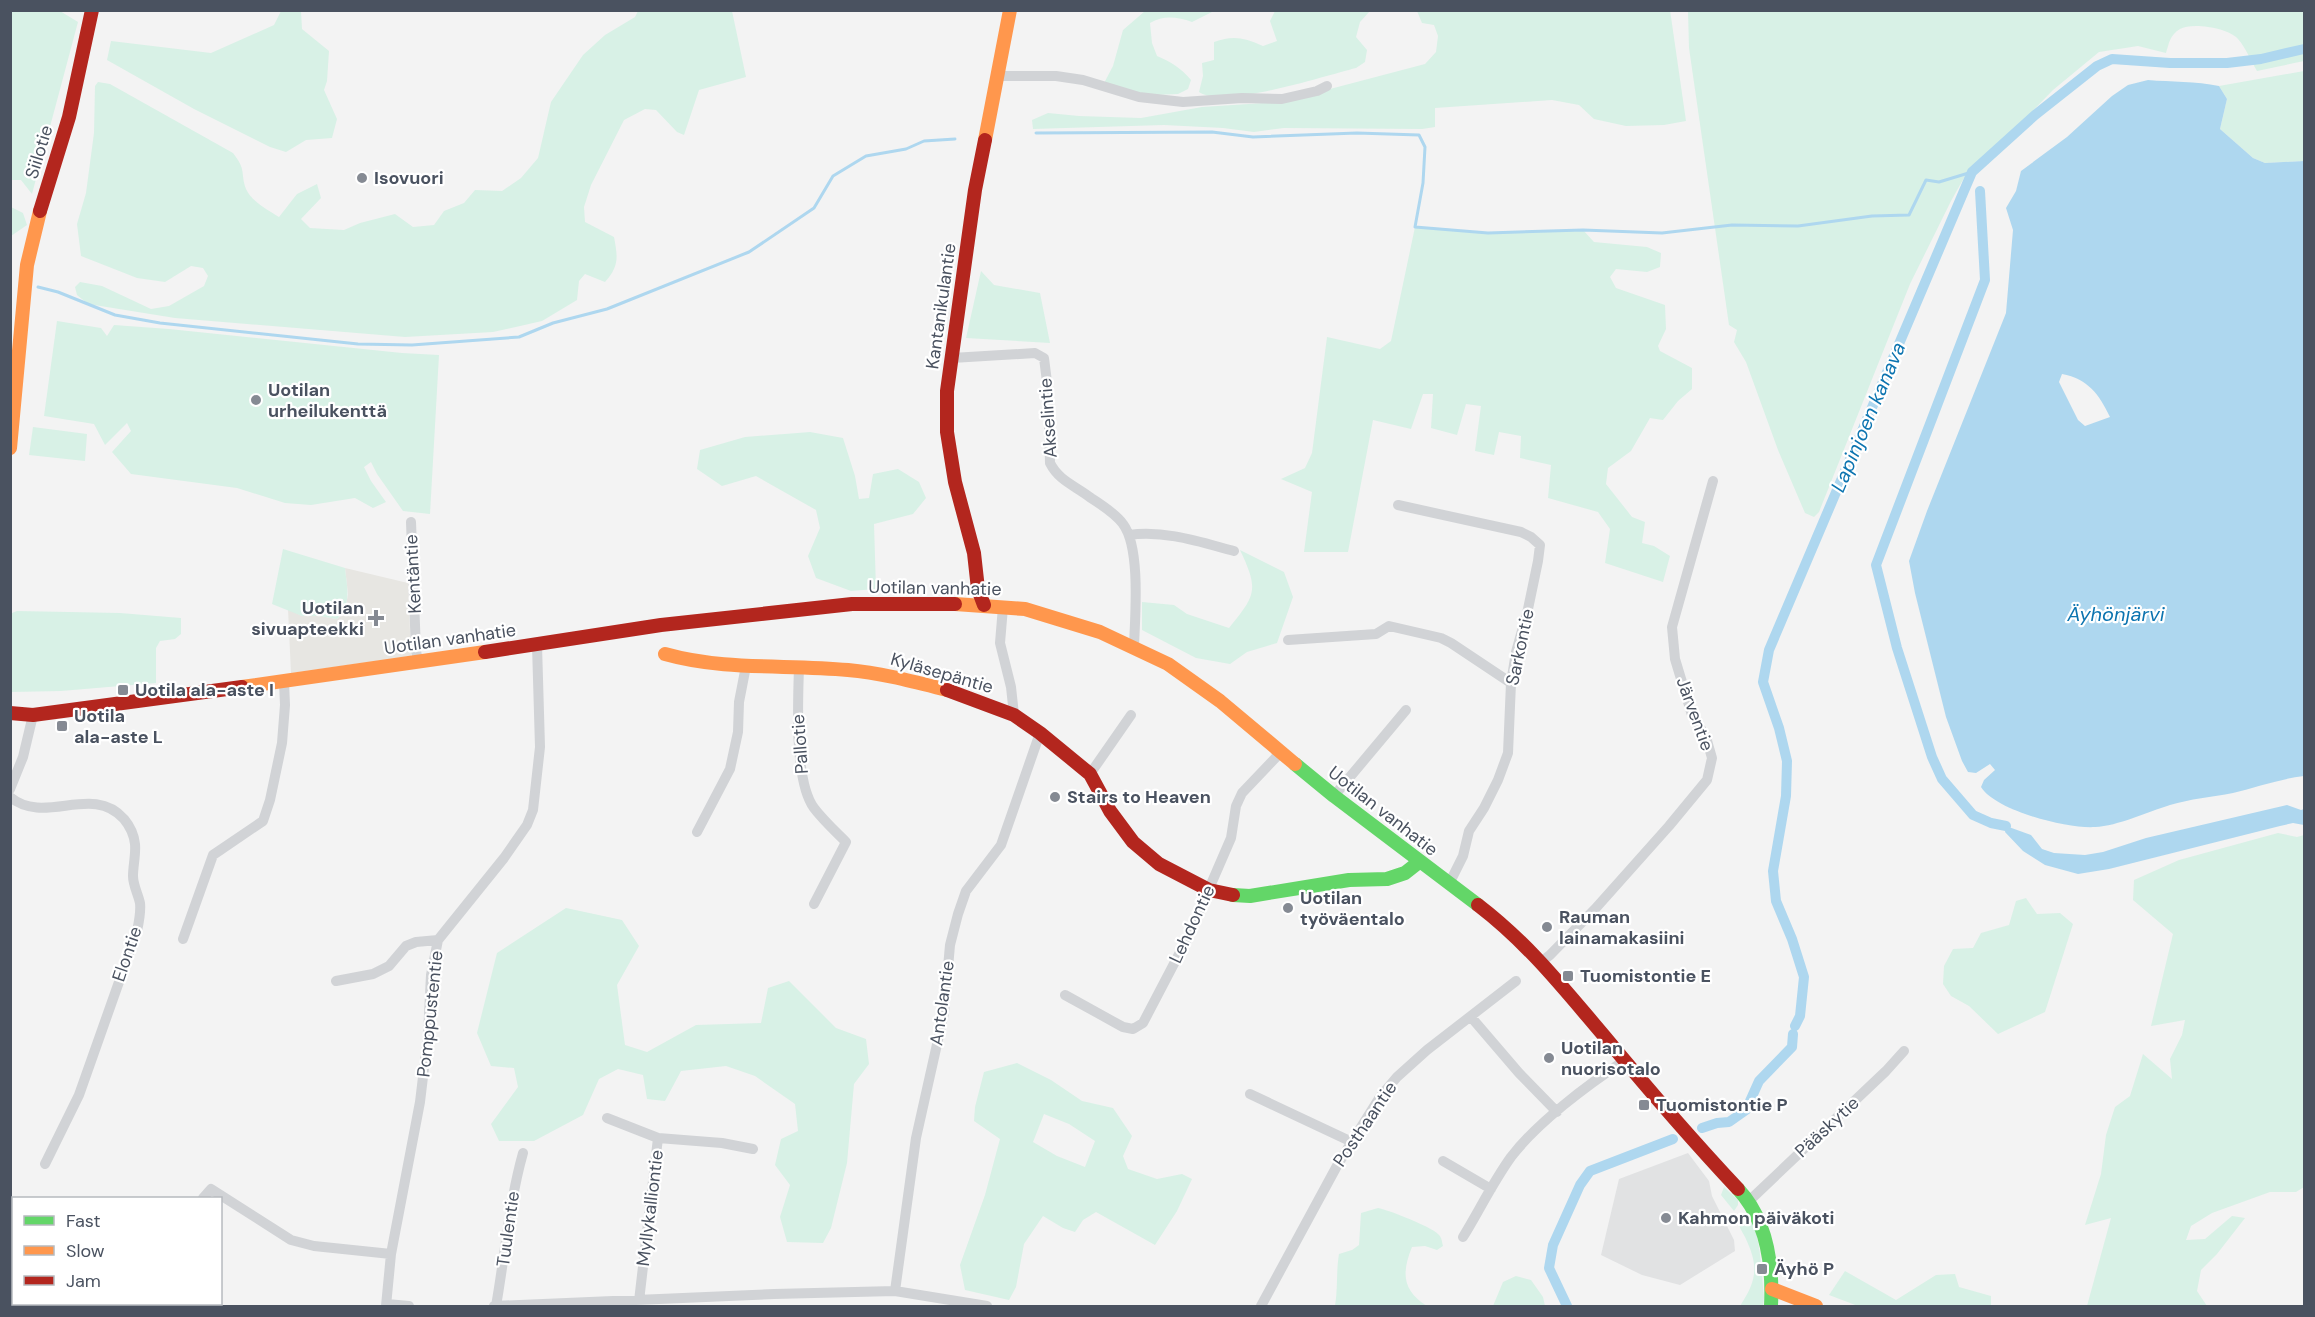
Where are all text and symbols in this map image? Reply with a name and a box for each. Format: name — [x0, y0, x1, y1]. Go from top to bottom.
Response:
street label: Siilotie — [19, 122, 59, 182]
place label: Isovuori — [374, 166, 444, 190]
marker: Isovuori — [355, 171, 369, 185]
street label: Kantanikulantie — [920, 242, 962, 370]
water label: Lapinjoen kanava — [1825, 338, 1911, 496]
street label: Akselintie — [1033, 377, 1063, 459]
place label: Uotilan urheilukenttä — [268, 378, 387, 423]
marker: Uotilan urheilukenttä — [249, 393, 263, 407]
street label: Kentäntie — [399, 534, 427, 614]
street label: Uotilan vanhatie — [868, 575, 1002, 601]
place label: Uotilan sivuapteekki — [251, 596, 364, 641]
water label: Äyhönjärvi — [2066, 601, 2166, 627]
street label: Sarkontie — [1500, 606, 1540, 688]
marker: Uotilan sivuapteekki — [369, 611, 383, 625]
street label: Uotilan vanhatie — [382, 618, 518, 660]
street label: Kyläsepäntie — [888, 647, 996, 699]
street label: Järventie — [1671, 674, 1719, 754]
place label: Uotila ala-aste I — [135, 678, 274, 702]
marker: Uotila ala-aste I — [116, 683, 130, 697]
place label: Uotila ala-aste L — [74, 704, 163, 749]
street label: Pallotie — [786, 713, 814, 775]
marker: Uotila ala-aste L — [55, 719, 69, 733]
street label: Uotilan vanhatie — [1323, 761, 1443, 861]
place label: Stairs to Heaven — [1067, 785, 1211, 809]
marker: Stairs to Heaven — [1048, 790, 1062, 804]
street label: Lehdontie — [1163, 881, 1221, 967]
place label: Uotilan työväentalo — [1300, 886, 1405, 931]
marker: Uotilan työväentalo — [1281, 901, 1295, 915]
place label: Rauman lainamakasiini — [1559, 905, 1685, 950]
marker: Rauman lainamakasiini — [1540, 920, 1554, 934]
street label: Elontie — [106, 923, 148, 985]
street label: Pomppustentie — [411, 950, 449, 1078]
street label: Antolantie — [924, 959, 960, 1047]
place label: Tuomistontie E — [1580, 964, 1711, 988]
marker: Tuomistontie E — [1561, 969, 1575, 983]
place label: Uotilan nuorisotalo — [1561, 1036, 1661, 1081]
marker: Uotilan nuorisotalo — [1542, 1051, 1556, 1065]
street label: Posthaantie — [1328, 1077, 1402, 1171]
street label: Pääskytie — [1790, 1091, 1864, 1163]
place label: Tuomistontie P — [1656, 1093, 1788, 1117]
marker: Tuomistontie P — [1637, 1098, 1651, 1112]
street label: Myllykalliontie — [631, 1149, 669, 1267]
street label: Tuulentie — [491, 1190, 525, 1268]
legend — [12, 1197, 222, 1305]
place label: Kahmon päiväkoti — [1678, 1206, 1834, 1230]
text: Fast — [66, 1209, 101, 1233]
marker: Kahmon päiväkoti — [1659, 1211, 1673, 1225]
text: Slow — [66, 1239, 105, 1263]
place label: Äyhö P — [1774, 1257, 1834, 1281]
marker: Äyhö P — [1755, 1262, 1769, 1276]
text: Jam — [66, 1269, 101, 1293]

